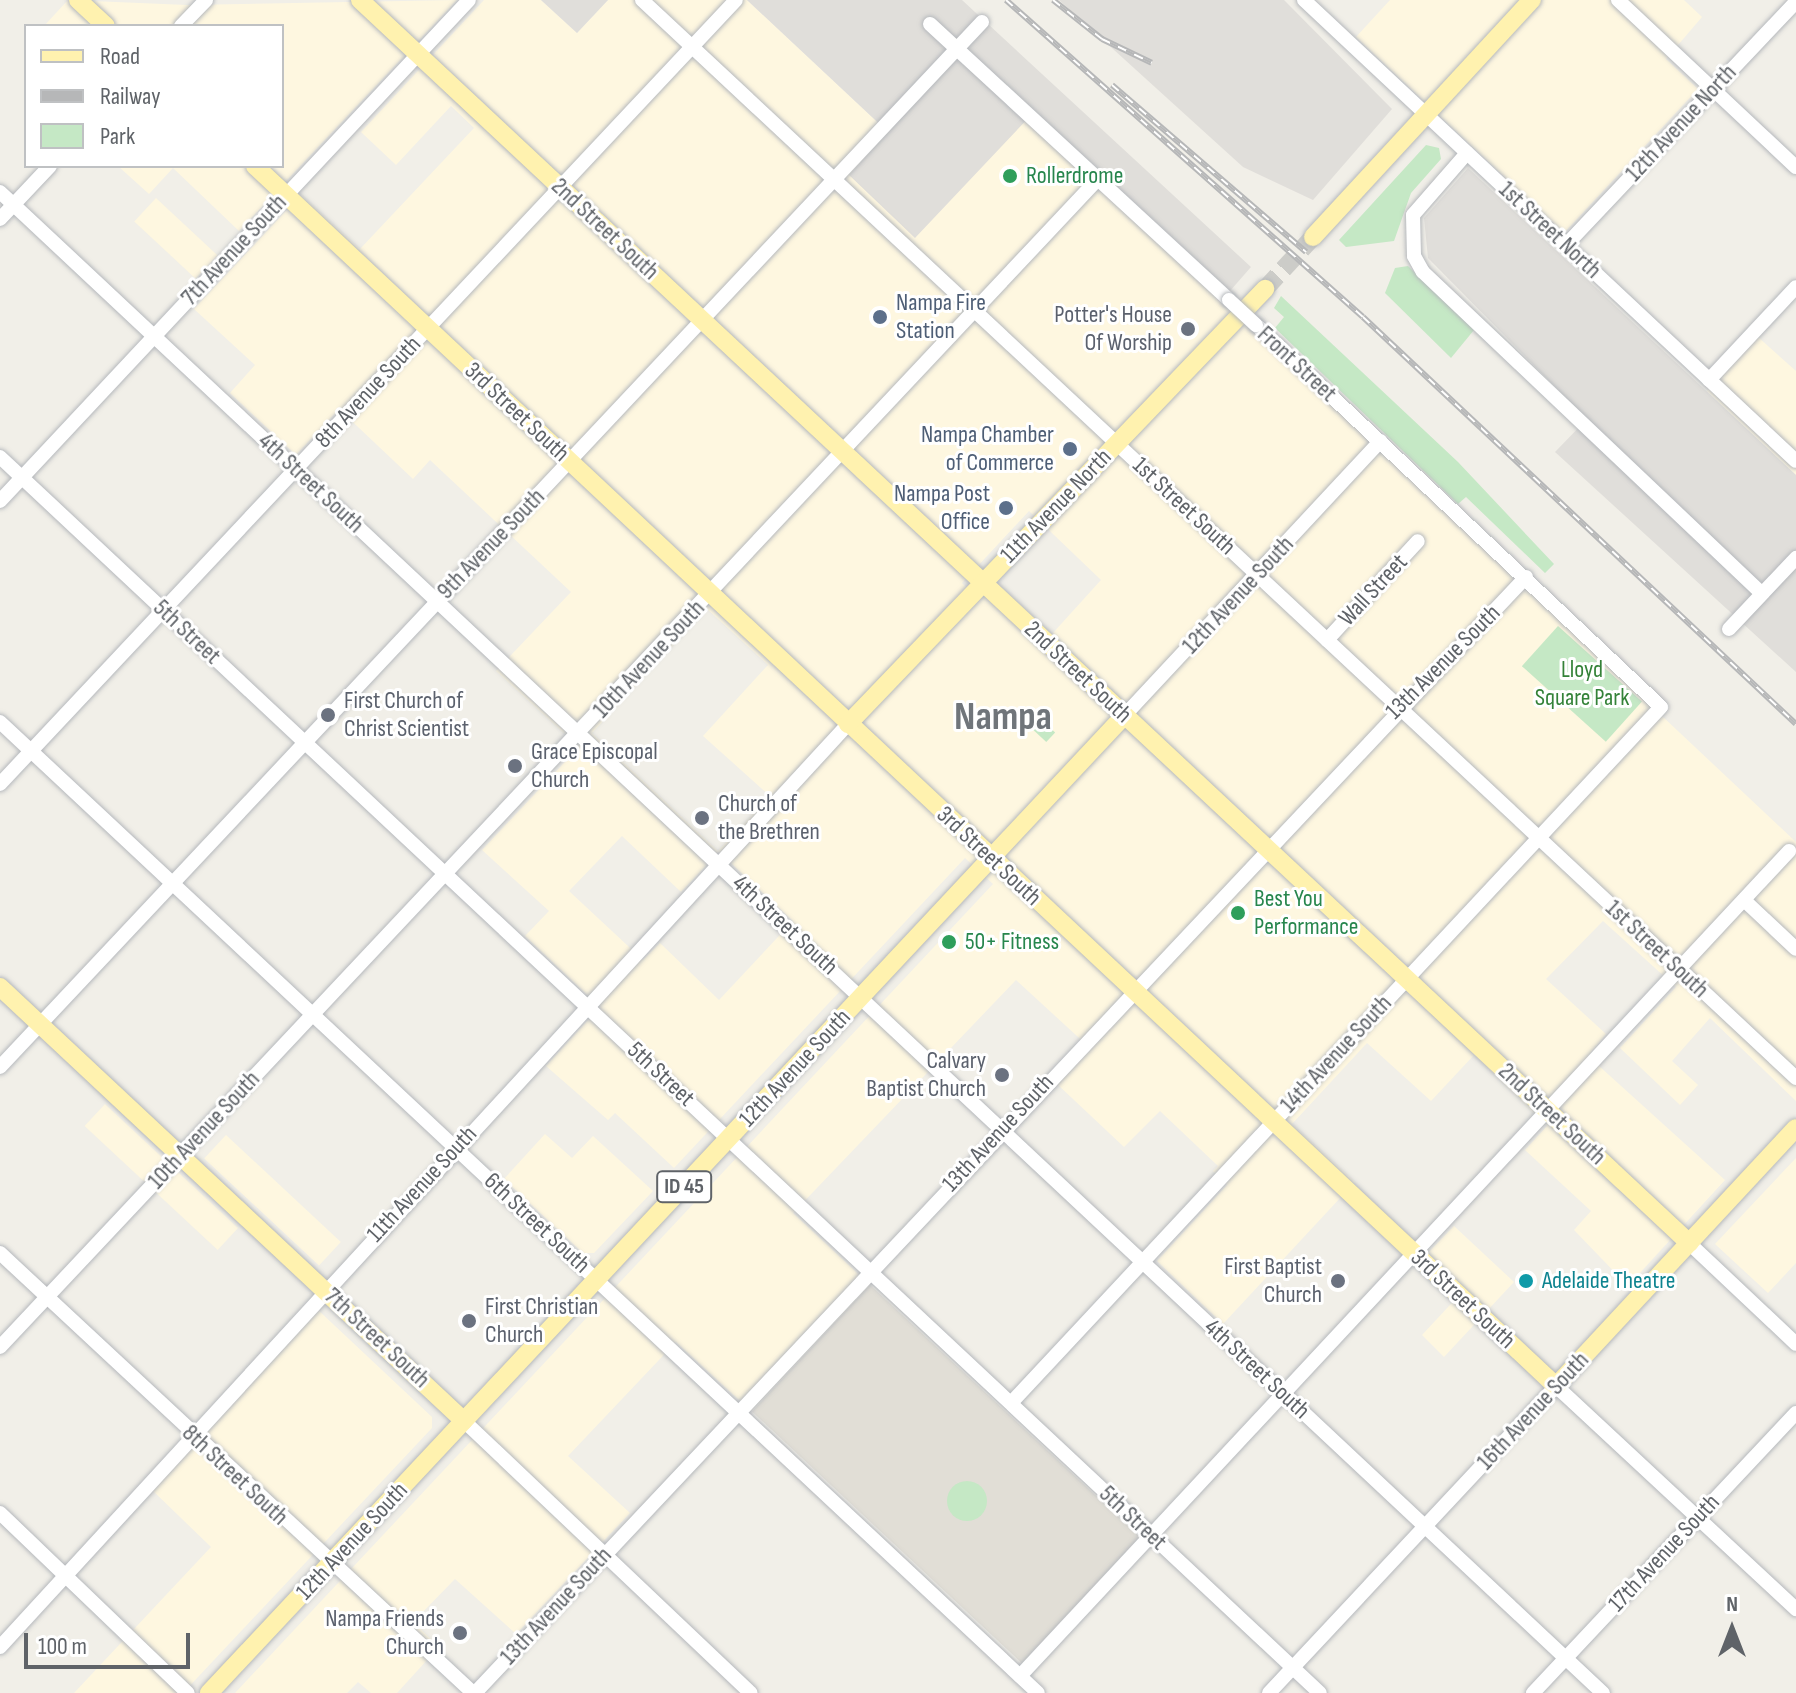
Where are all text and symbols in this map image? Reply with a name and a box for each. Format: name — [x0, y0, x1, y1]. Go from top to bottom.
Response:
legend — [24, 24, 284, 168]
text: Road — [100, 42, 140, 71]
street label: 12th Avenue North — [1620, 59, 1742, 187]
text: Railway — [100, 82, 160, 111]
text: Park — [100, 122, 135, 151]
place label: Rollerdrome — [1026, 162, 1123, 190]
marker: Rollerdrome — [1001, 167, 1019, 185]
street label: 2nd Street South — [545, 172, 665, 286]
street label: 1st Street North — [1493, 175, 1607, 285]
street label: 7th Avenue South — [175, 188, 293, 312]
place label: Nampa Fire Station — [896, 289, 986, 345]
place label: Potter's House Of Worship — [1054, 301, 1172, 357]
marker: Nampa Fire Station — [871, 308, 889, 326]
marker: Potter's House Of Worship — [1179, 320, 1197, 338]
street label: Front Street — [1251, 320, 1343, 408]
street label: 8th Avenue South — [309, 330, 427, 454]
street label: 3rd Street South — [459, 356, 575, 468]
place label: Nampa Chamber of Commerce — [921, 421, 1054, 477]
street label: 4th Street South — [252, 427, 370, 539]
marker: Nampa Chamber of Commerce — [1061, 440, 1079, 458]
street label: 11th Avenue North — [994, 443, 1118, 569]
street label: 1st Street South — [1126, 451, 1242, 561]
place label: Nampa Post Office — [894, 480, 990, 536]
street label: 9th Avenue South — [431, 483, 551, 605]
marker: Nampa Post Office — [997, 499, 1015, 517]
street label: 12th Avenue South — [1176, 530, 1300, 660]
street label: Wall Street — [1333, 548, 1413, 632]
street label: 5th Street — [147, 594, 227, 670]
street label: 10th Avenue South — [587, 594, 711, 724]
street label: 13th Avenue South — [1380, 599, 1506, 725]
street label: 2nd Street South — [1018, 615, 1138, 729]
park label: Lloyd Square Park — [1535, 656, 1629, 712]
place label: First Church of Christ Scientist — [344, 687, 469, 743]
district label: Nampa — [954, 693, 1052, 741]
marker: First Church of Christ Scientist — [319, 706, 337, 724]
place label: Grace Episcopal Church — [531, 738, 658, 794]
marker: Grace Episcopal Church — [506, 757, 524, 775]
place label: Church of the Brethren — [718, 790, 820, 846]
street label: 3rd Street South — [931, 800, 1047, 912]
marker: Church of the Brethren — [693, 809, 711, 827]
street label: 4th Street South — [726, 869, 844, 981]
place label: Best You Performance — [1254, 885, 1358, 941]
street label: 1st Street South — [1599, 894, 1715, 1004]
marker: Best You Performance — [1229, 904, 1247, 922]
place label: 50+ Fitness — [965, 928, 1059, 956]
marker: 50+ Fitness — [940, 933, 958, 951]
street label: 14th Avenue South — [1274, 989, 1398, 1119]
street label: 12th Avenue South — [733, 1003, 857, 1133]
street label: 5th Street — [621, 1036, 701, 1112]
place label: Calvary Baptist Church — [866, 1047, 986, 1103]
street label: 2nd Street South — [1492, 1057, 1612, 1171]
street label: 10th Avenue South — [142, 1065, 266, 1195]
marker: Calvary Baptist Church — [993, 1066, 1011, 1084]
street label: 13th Avenue South — [936, 1068, 1060, 1198]
street label: 11th Avenue South — [361, 1120, 483, 1248]
street label: 6th Street South — [478, 1167, 596, 1279]
road number: ID 45 — [656, 1169, 712, 1205]
street label: 3rd Street South — [1405, 1243, 1521, 1355]
place label: First Baptist Church — [1224, 1253, 1322, 1309]
place label: Adelaide Theatre — [1542, 1267, 1675, 1295]
marker: First Baptist Church — [1329, 1272, 1347, 1290]
marker: Adelaide Theatre — [1517, 1272, 1535, 1290]
street label: 7th Street South — [318, 1282, 436, 1394]
place label: First Christian Church — [485, 1293, 598, 1349]
marker: First Christian Church — [460, 1312, 478, 1330]
street label: 4th Street South — [1198, 1313, 1316, 1425]
street label: 16th Avenue South — [1471, 1346, 1595, 1476]
street label: 8th Street South — [176, 1419, 294, 1531]
street label: 12th Avenue South — [290, 1476, 414, 1606]
street label: 5th Street — [1093, 1480, 1173, 1556]
street label: 17th Avenue South — [1602, 1488, 1726, 1618]
street label: 13th Avenue South — [494, 1541, 618, 1671]
north arrow — [1692, 1589, 1772, 1669]
text: N — [1726, 1591, 1738, 1618]
place label: Nampa Friends Church — [325, 1605, 444, 1661]
scale bar — [28, 1617, 194, 1667]
marker: Nampa Friends Church — [451, 1624, 469, 1642]
text: 100 m — [38, 1632, 87, 1661]

